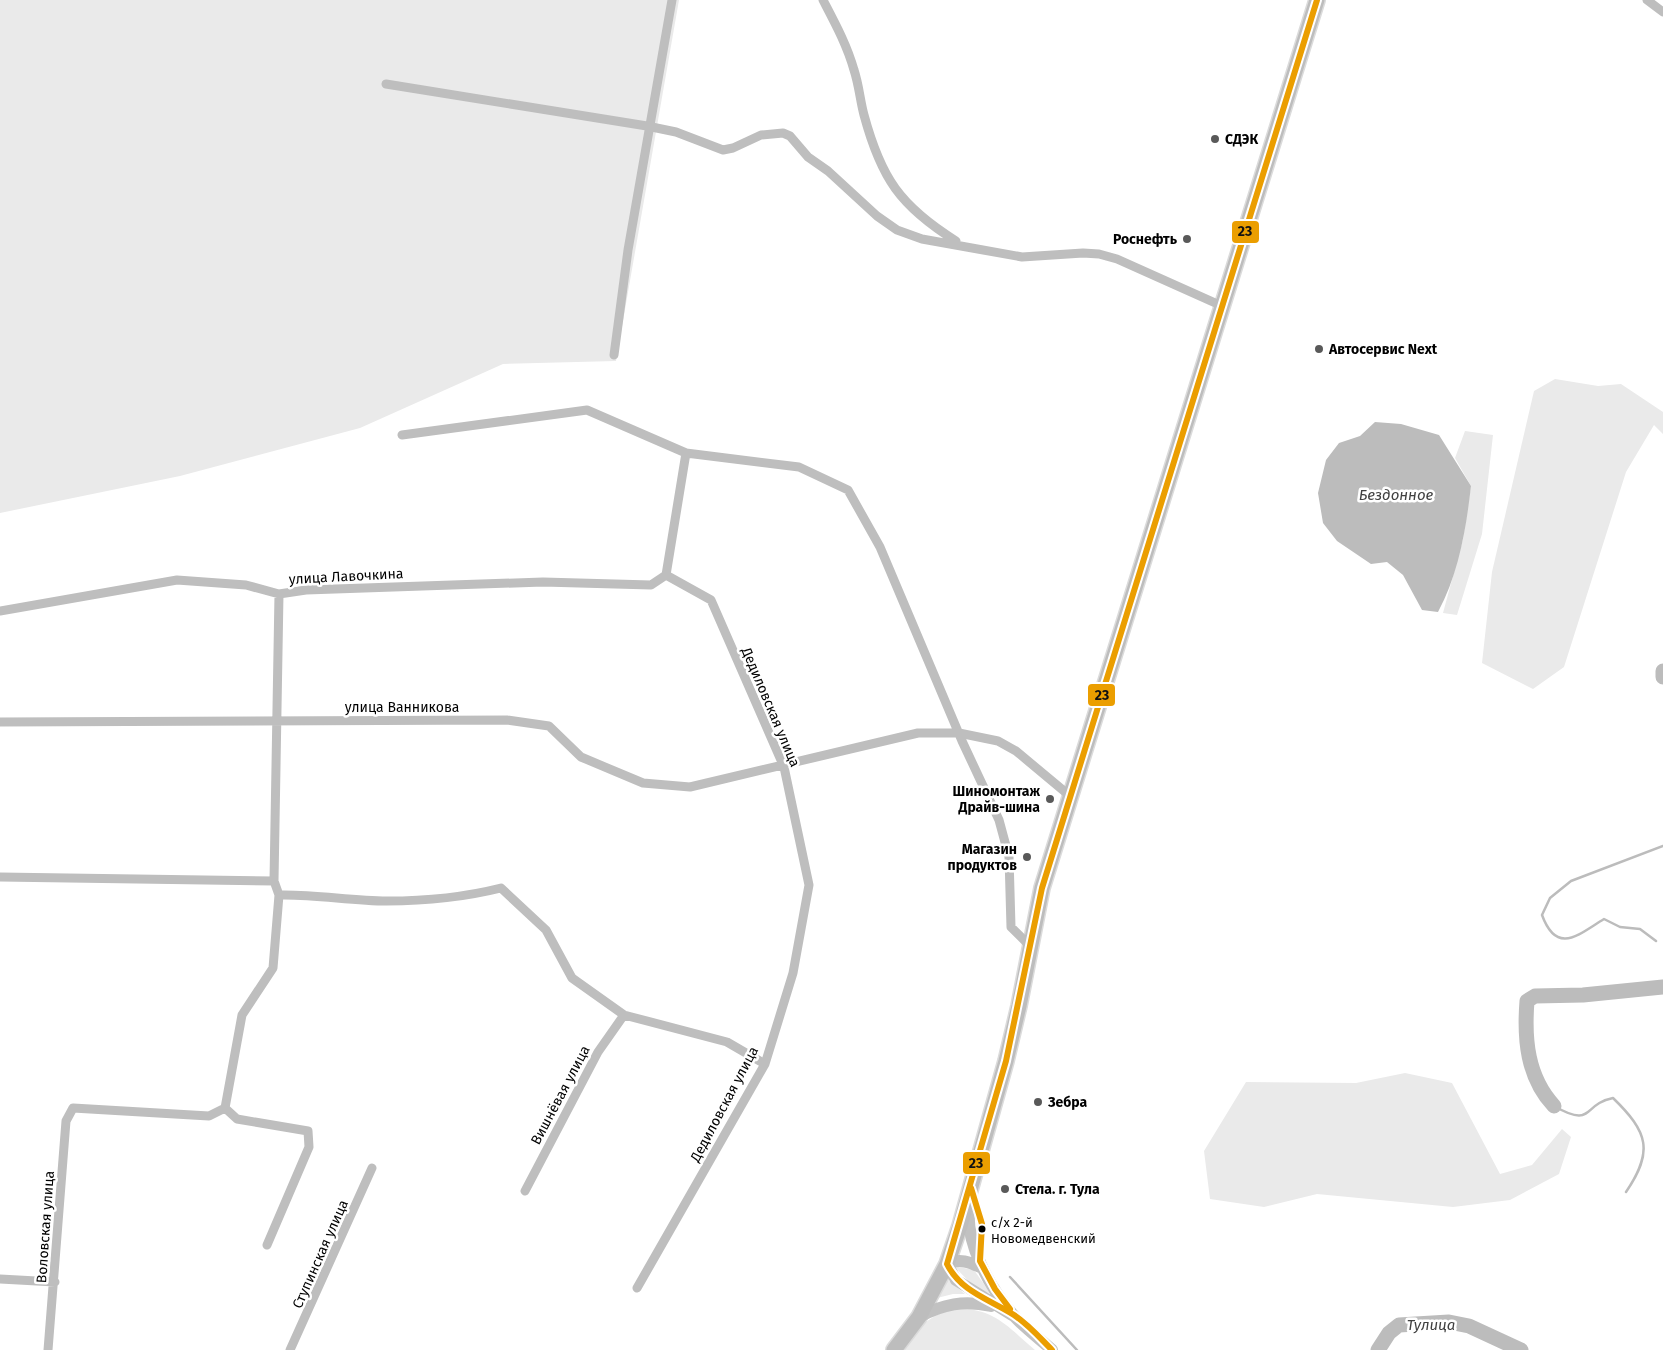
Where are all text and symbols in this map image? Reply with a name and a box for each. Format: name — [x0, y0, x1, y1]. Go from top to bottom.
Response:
place label: СДЭК — [1225, 131, 1258, 148]
marker: СДЭК — [1209, 133, 1221, 145]
line badge: 23 — [1231, 220, 1260, 244]
text: 23 — [1238, 223, 1252, 240]
place label: Роснефть — [1113, 231, 1178, 248]
marker: Роснефть — [1181, 233, 1193, 245]
place label: Автосервис Next — [1328, 341, 1438, 358]
marker: Автосервис Next — [1313, 343, 1325, 355]
water label: Бездонное — [1359, 486, 1434, 504]
street label: улица Лавочкина — [288, 565, 404, 588]
street label: Дедиловская улица — [737, 644, 803, 769]
line badge: 23 — [1087, 683, 1116, 707]
text: 23 — [1095, 687, 1109, 704]
street label: улица Ванникова — [345, 699, 459, 716]
place label: Шиномонтаж Драйв-шина — [953, 783, 1040, 816]
marker: Шиномонтаж Драйв-шина — [1044, 793, 1056, 805]
place label: Магазин продуктов — [948, 841, 1017, 874]
marker: Магазин продуктов — [1021, 851, 1033, 863]
street label: Вишнёвая улица — [527, 1043, 594, 1148]
street label: Дедиловская улица — [686, 1044, 762, 1166]
place label: Зебра — [1047, 1094, 1088, 1111]
marker: Зебра — [1032, 1096, 1044, 1108]
line badge: 23 — [962, 1151, 991, 1175]
text: 23 — [969, 1155, 983, 1172]
street label: Воловская улица — [33, 1170, 58, 1284]
place label: Стела. г. Тула — [1015, 1181, 1100, 1198]
marker: Стела. г. Тула — [999, 1183, 1011, 1195]
street label: Ступинская улица — [289, 1197, 352, 1311]
place label: с/х 2-й Новомедвенский — [991, 1215, 1096, 1246]
marker: с/х 2-й Новомедвенский — [977, 1224, 987, 1234]
water label: Тулица — [1407, 1316, 1455, 1334]

